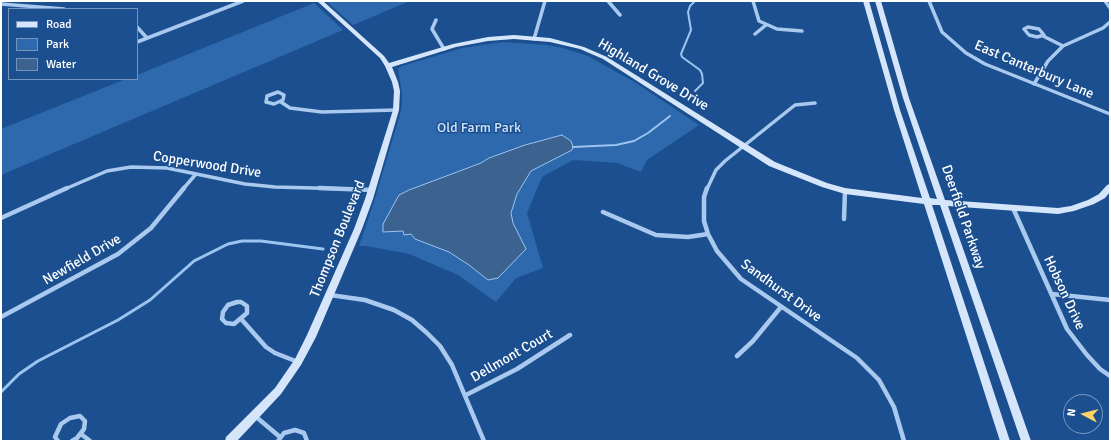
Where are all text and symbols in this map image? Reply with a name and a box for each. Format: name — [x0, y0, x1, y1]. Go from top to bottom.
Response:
legend — [8, 8, 138, 80]
text: Road — [46, 17, 72, 32]
street label: Highland Grove Drive — [595, 35, 711, 115]
text: Park — [46, 37, 69, 52]
street label: East Canterbury Lane — [972, 37, 1096, 103]
text: Water — [46, 57, 76, 72]
park label: Old Farm Park — [437, 120, 521, 136]
street label: Copperwood Drive — [152, 148, 262, 182]
street label: Deerfield Parkway — [937, 163, 989, 271]
street label: Thompson Boulevard — [307, 178, 369, 300]
street label: Newfield Drive — [40, 231, 124, 289]
street label: Hobson Drive — [1040, 253, 1088, 333]
street label: Sandhurst Drive — [737, 256, 825, 326]
street label: Dellmont Court — [468, 326, 556, 386]
north arrow — [1063, 394, 1103, 434]
text: N — [1065, 408, 1079, 417]

